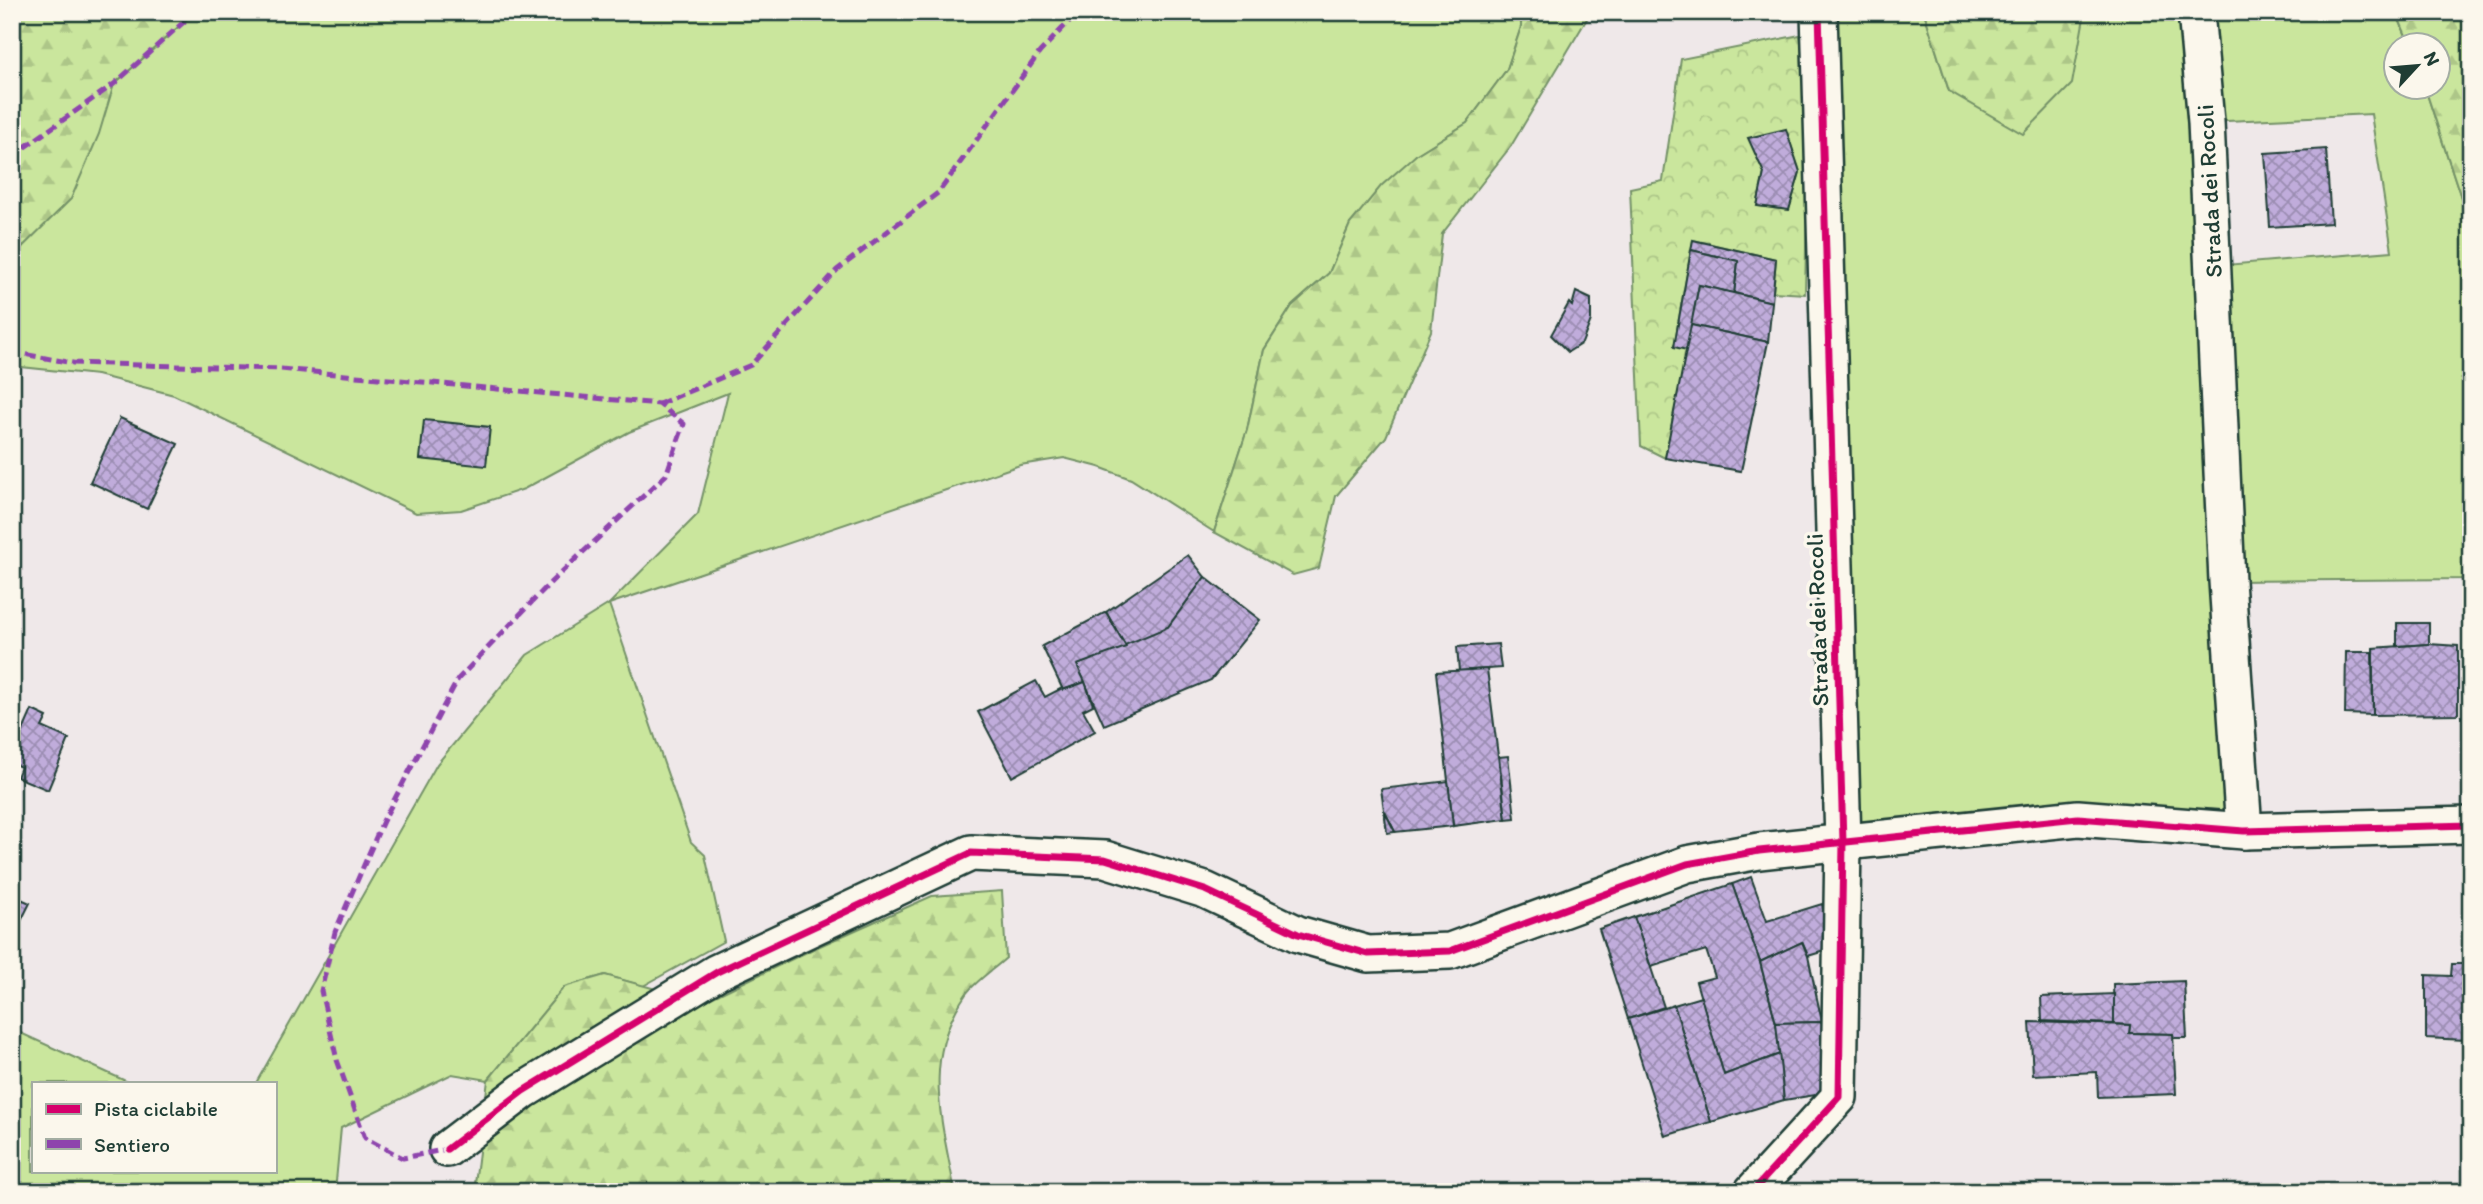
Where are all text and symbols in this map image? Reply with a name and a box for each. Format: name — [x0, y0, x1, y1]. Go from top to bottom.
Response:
north arrow — [2382, 32, 2452, 102]
text: N — [2419, 48, 2445, 70]
street label: Strada dei Rocoli — [2190, 104, 2228, 278]
street label: Strada dei Rocoli — [1799, 533, 1835, 707]
legend — [32, 1082, 276, 1172]
text: Pista ciclabile — [94, 1096, 218, 1121]
text: Sentiero — [94, 1132, 170, 1157]

